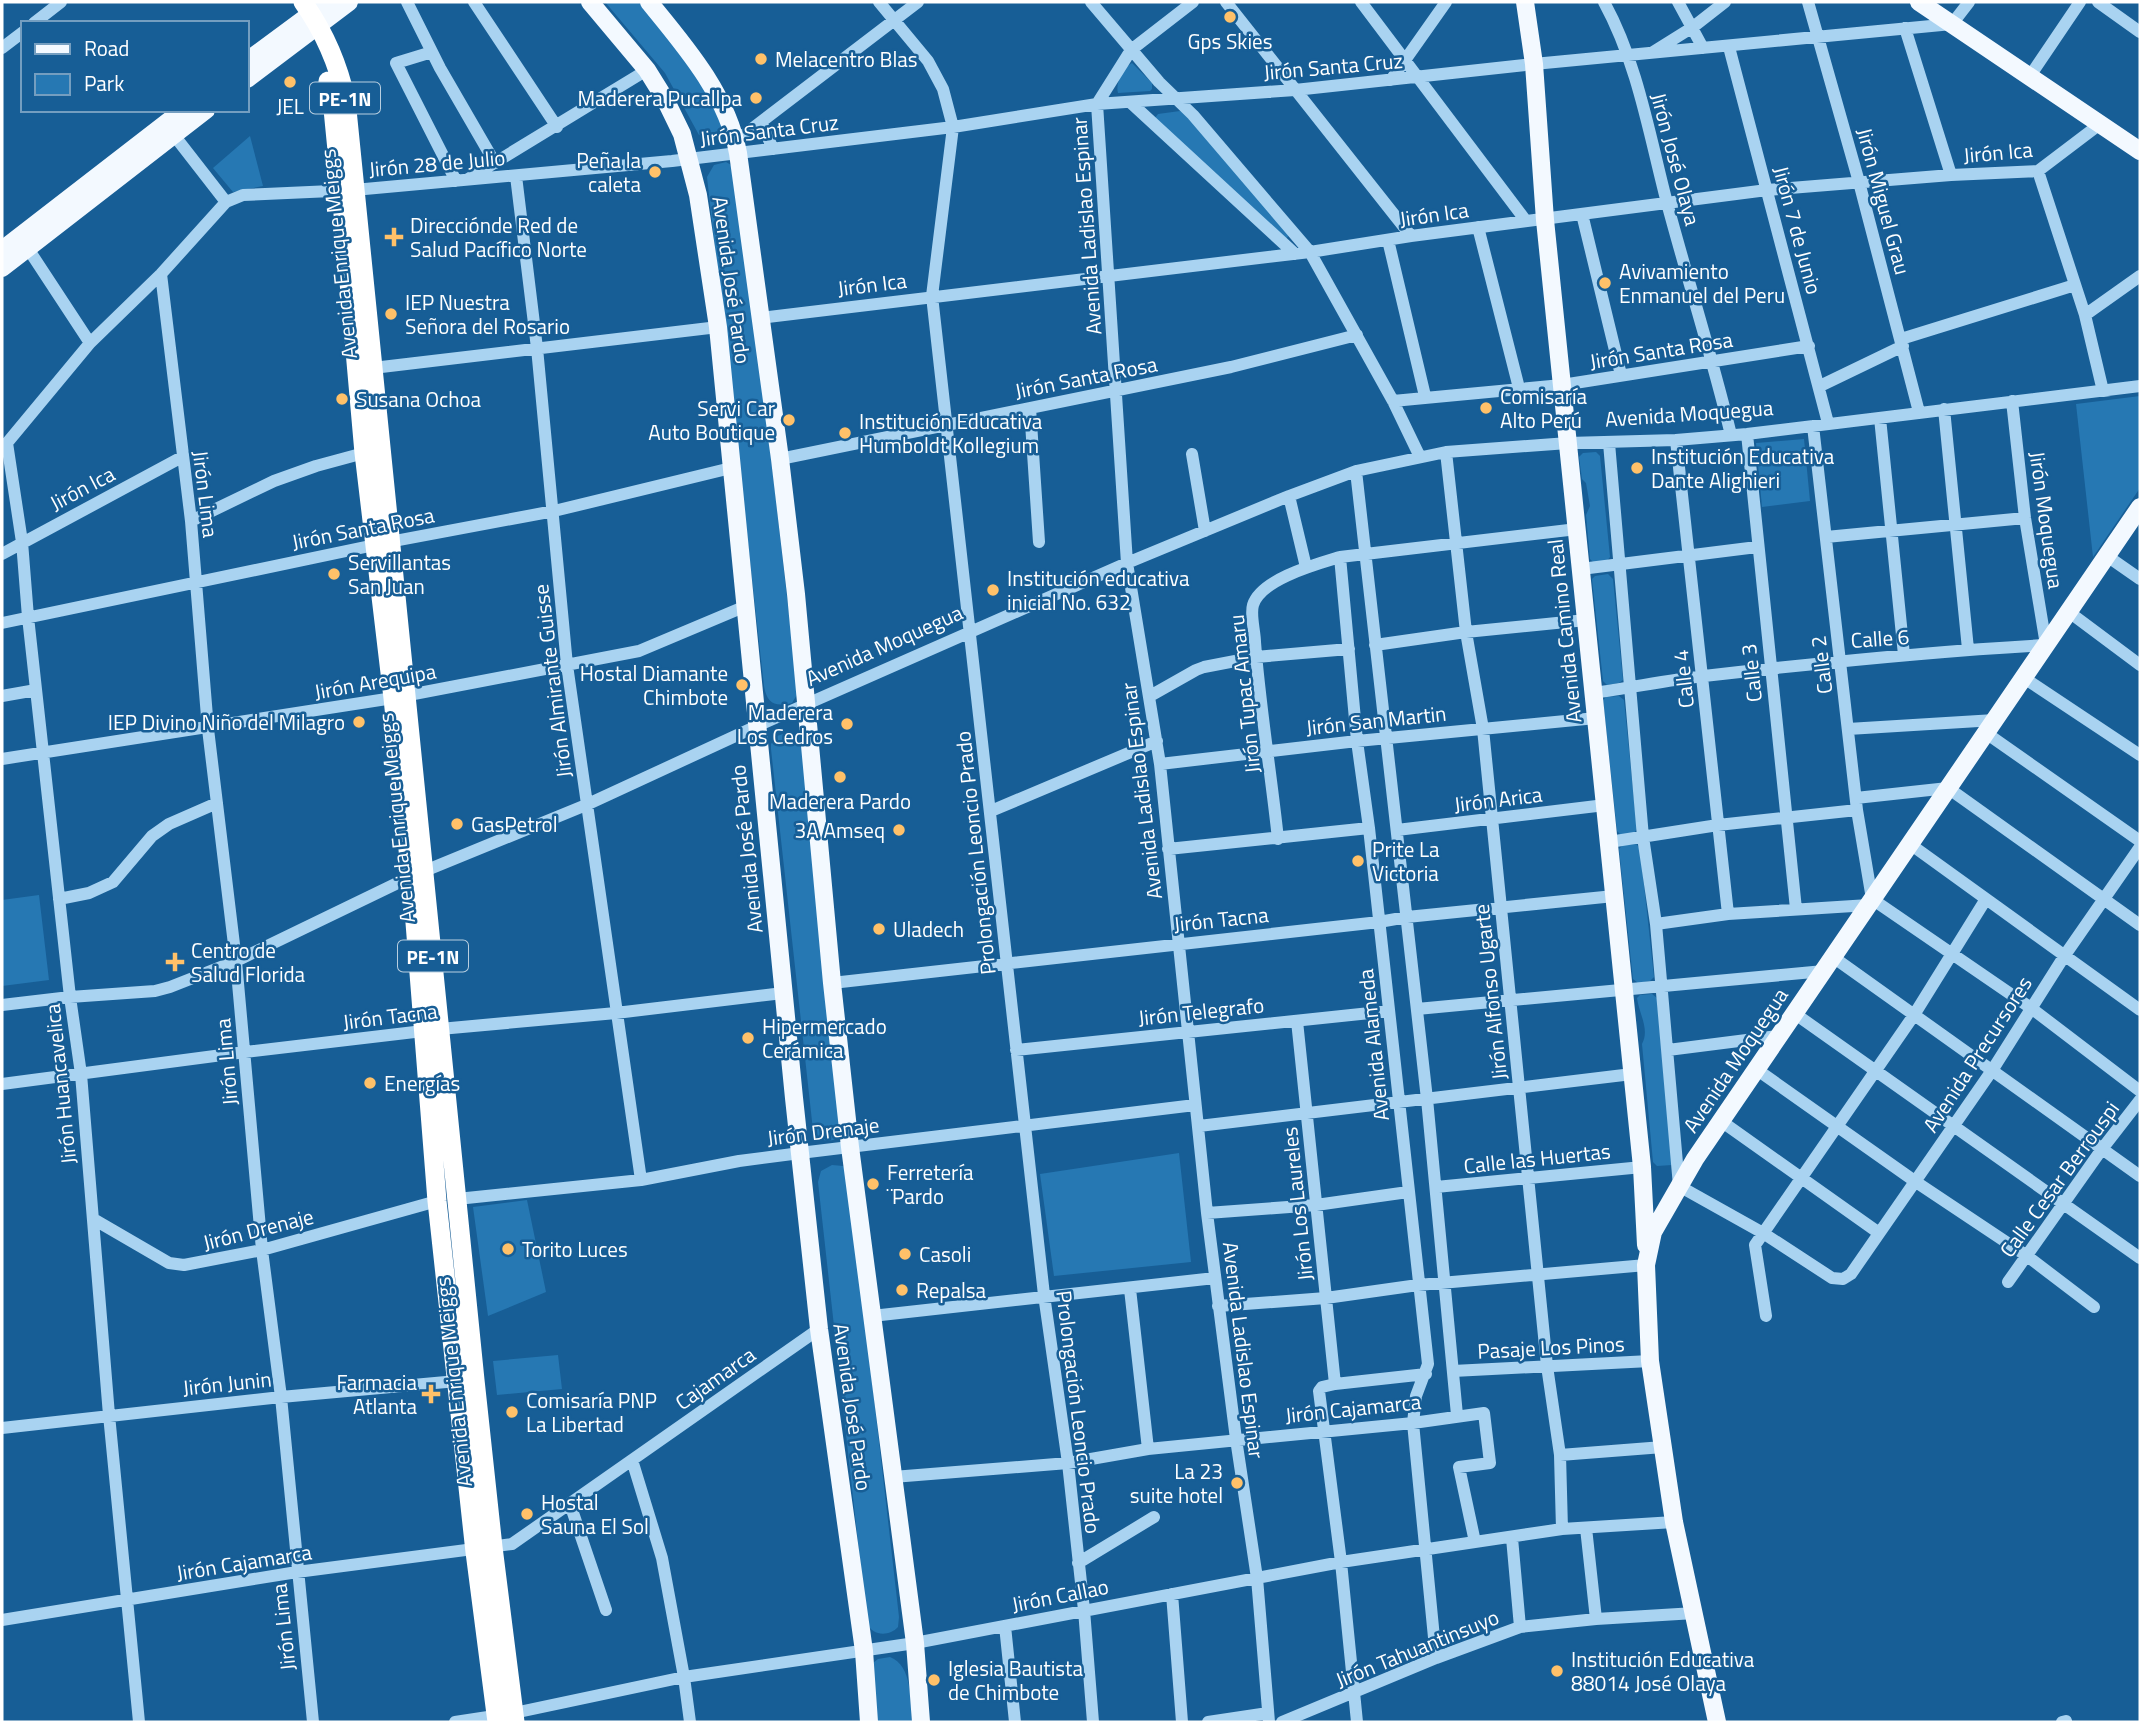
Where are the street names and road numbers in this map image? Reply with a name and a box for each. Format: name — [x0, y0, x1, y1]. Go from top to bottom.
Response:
street label: Jirón Santa Cruz — [1262, 44, 1404, 88]
road number: PE-1N — [310, 82, 380, 114]
street label: Jirón José Olaya — [1643, 89, 1709, 229]
street label: Jirón Santa Cruz — [698, 106, 840, 154]
street label: Avenida Ladislao Espinar — [1062, 116, 1110, 336]
street label: Jirón Miguel Grau — [1849, 124, 1919, 278]
street label: Jirón Ica — [1962, 133, 2034, 171]
street label: Jirón 28 de Julio — [367, 141, 507, 185]
street label: Avenida Enrique Meiggs — [311, 147, 365, 361]
street label: Jirón 7 de Junio — [1766, 162, 1830, 298]
street label: Jirón Ica — [1397, 193, 1471, 235]
street label: Avenida José Pardo — [704, 194, 760, 366]
street label: Jirón Ica — [836, 264, 909, 304]
street label: Jirón Santa Rosa — [1587, 323, 1735, 377]
street label: Jirón Santa Rosa — [1012, 347, 1160, 406]
street label: Avenida Moquegua — [1604, 391, 1775, 435]
street label: Jirón Lima — [185, 449, 227, 540]
street label: Jirón Moquegua — [2022, 449, 2073, 591]
street label: Jirón Ica — [44, 457, 121, 518]
street label: Jirón Santa Rosa — [289, 498, 437, 557]
street label: Avenida Camino Real — [1538, 538, 1590, 724]
street label: Jirón Almirante Guisse — [524, 582, 580, 780]
street label: Avenida Moquegua — [800, 596, 968, 694]
street label: Jirón Tupac Amaru — [1220, 613, 1268, 775]
street label: Calle 6 — [1850, 620, 1910, 656]
street label: Calle 2 — [1802, 634, 1840, 696]
street label: Calle 3 — [1732, 642, 1770, 704]
street label: Calle 4 — [1664, 648, 1702, 710]
street label: Jirón Arequipa — [312, 654, 439, 707]
street label: Avenida Ladislao Espinar — [1112, 681, 1170, 901]
street label: Jirón San Martin — [1304, 697, 1448, 743]
street label: Avenida Enrique Meiggs — [369, 711, 423, 925]
street label: Prolongación Leoncio Prado — [946, 730, 1004, 976]
street label: Avenida José Pardo — [721, 763, 771, 935]
street label: Jirón Arica — [1452, 778, 1544, 820]
street label: Jirón Tacna — [1172, 898, 1271, 940]
street label: Jirón Alfonso Ugarte — [1465, 903, 1515, 1081]
road number: PE-1N — [398, 940, 468, 972]
street label: Avenida Alameda — [1349, 967, 1397, 1122]
street label: Avenida Precursores — [1914, 969, 2040, 1139]
street label: Avenida Moquegua — [1675, 981, 1796, 1139]
street label: Jirón Telegrafo — [1137, 988, 1265, 1034]
street label: Jirón Tacna — [341, 994, 440, 1038]
street label: Jirón Huancavelica — [36, 1002, 84, 1166]
street label: Jirón Lima — [206, 1017, 246, 1107]
street label: Calle Cesar Berrouspi — [1991, 1094, 2127, 1264]
street label: Jirón Drenaje — [765, 1108, 881, 1154]
street label: Jirón Los Laureles — [1273, 1125, 1321, 1283]
street label: Calle las Huertas — [1462, 1134, 1612, 1182]
street label: Jirón Drenaje — [199, 1200, 317, 1258]
street label: Avenida Ladislao Espinar — [1215, 1240, 1273, 1460]
street label: Avenida Enrique Meiggs — [426, 1275, 480, 1489]
street label: Prolongación Leoncio Prado — [1048, 1289, 1110, 1535]
street label: Avenida José Pardo — [825, 1321, 881, 1493]
street label: Pasaje Los Pinos — [1476, 1327, 1626, 1367]
street label: Cajamarca — [668, 1338, 762, 1417]
street label: Jirón Junin — [181, 1362, 273, 1404]
street label: Jirón Cajamarca — [1283, 1385, 1423, 1431]
street label: Jirón Cajamarca — [174, 1535, 314, 1588]
street label: Jirón Callao — [1009, 1570, 1111, 1620]
street label: Jirón Lima — [262, 1581, 303, 1672]
street label: Jirón Tahuantinsuyo — [1330, 1601, 1504, 1695]

